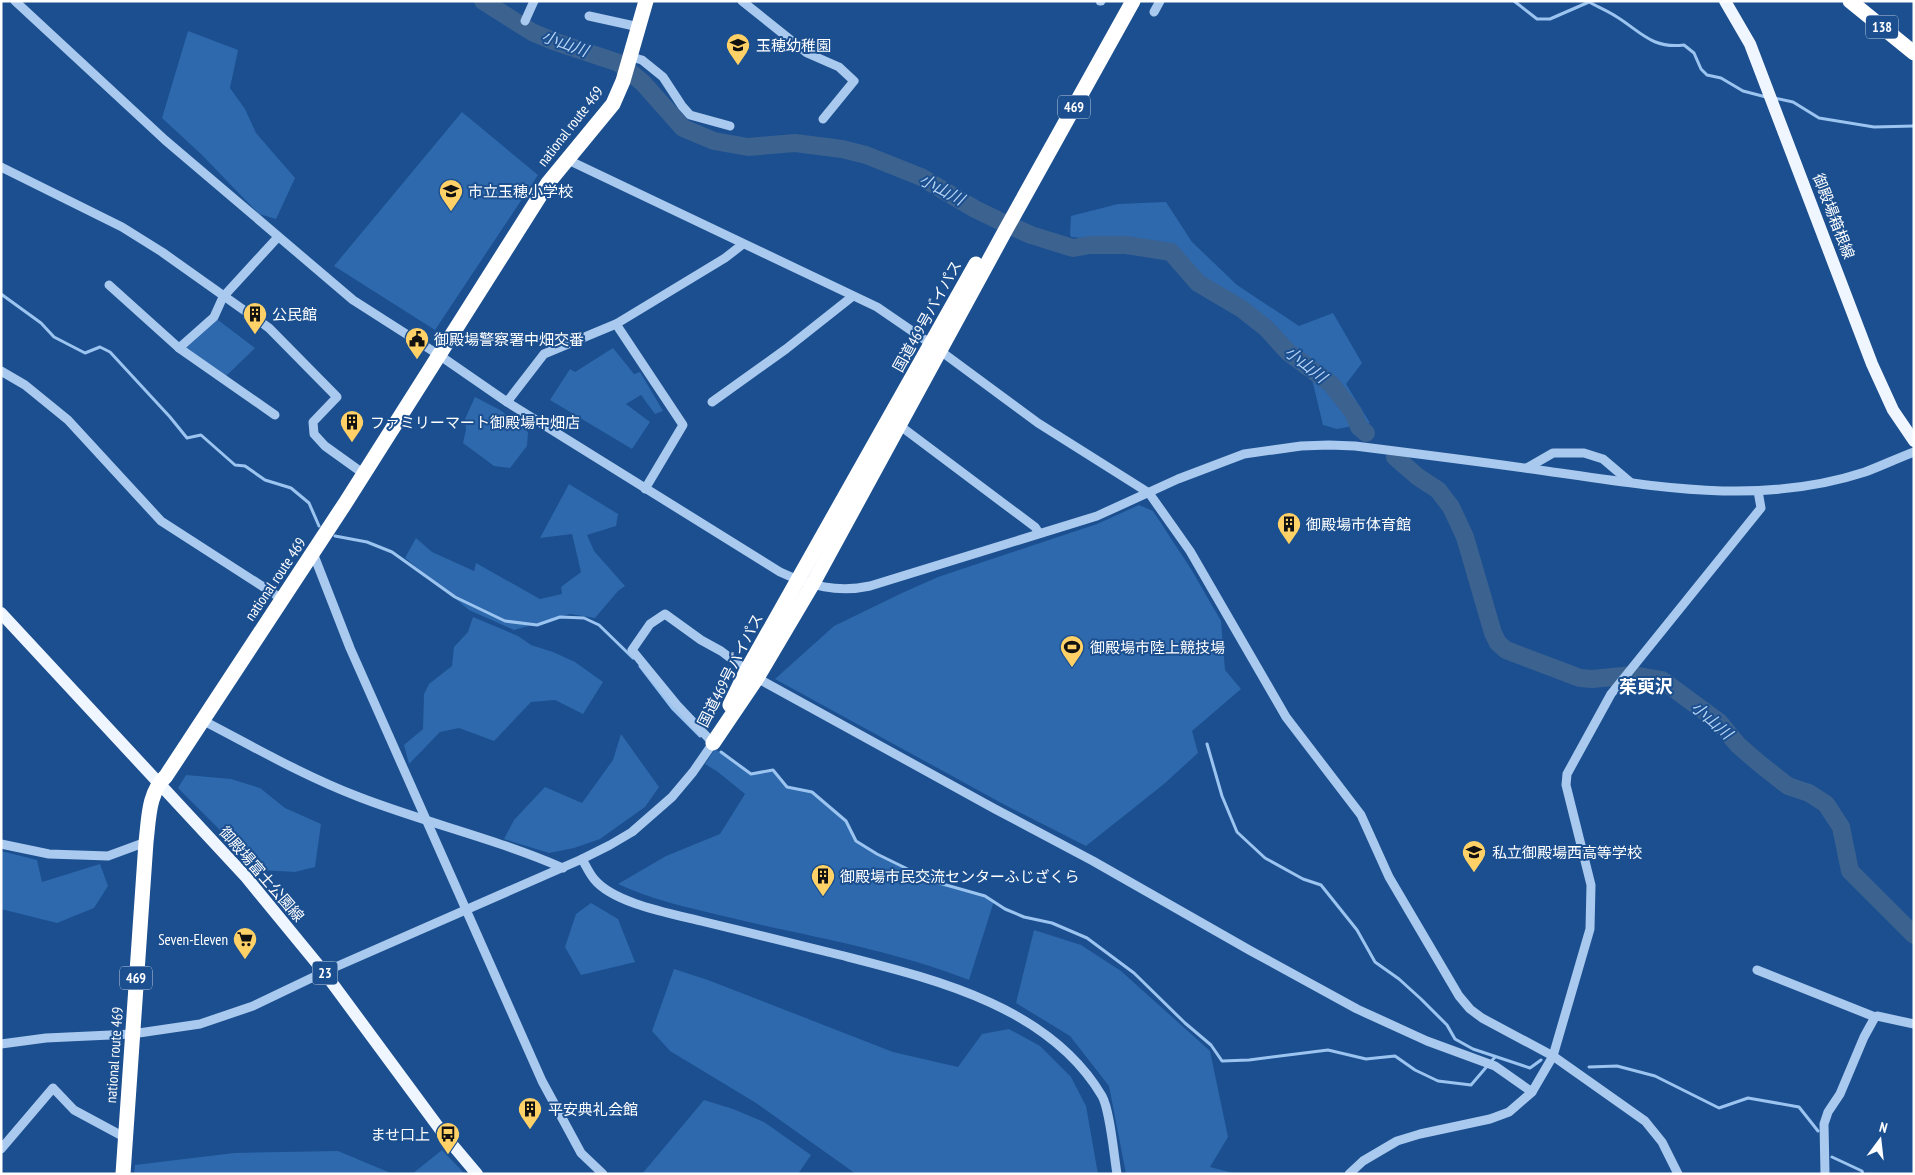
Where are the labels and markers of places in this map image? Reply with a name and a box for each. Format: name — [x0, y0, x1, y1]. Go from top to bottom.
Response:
school or university icon: 玉穂幼稚園 — [725, 32, 751, 66]
place label: 玉穂幼稚園 — [756, 36, 831, 55]
school or university icon: 市立玉穂小学校 — [438, 178, 464, 212]
place label: 市立玉穂小学校 — [468, 182, 573, 201]
building icon: 公民館 — [242, 301, 268, 335]
place label: 公民館 — [272, 305, 317, 324]
public building icon: 御殿場警察署中畑交番 — [404, 326, 430, 360]
place label: 御殿場警察署中畑交番 — [434, 330, 584, 349]
building icon: ファミリーマート御殿場中畑店 — [339, 409, 365, 443]
place label: ファミリーマート御殿場中畑店 — [370, 413, 580, 432]
building icon: 御殿場市体育館 — [1276, 511, 1302, 545]
place label: 御殿場市体育館 — [1306, 515, 1411, 534]
sports icon: 御殿場市陸上競技場 — [1059, 634, 1085, 668]
place label: 御殿場市陸上競技場 — [1090, 638, 1225, 657]
school or university icon: 私立御殿場西高等学校 — [1461, 839, 1487, 873]
place label: 私立御殿場西高等学校 — [1492, 843, 1642, 862]
building icon: 御殿場市民交流センターふじざくら — [810, 863, 836, 897]
place label: 御殿場市民交流センターふじざくら — [840, 867, 1079, 886]
supermarket icon: Seven-Eleven — [232, 926, 258, 960]
place label: Seven-Eleven — [158, 930, 228, 949]
building icon: 平安典礼会館 — [517, 1096, 543, 1130]
place label: 平安典礼会館 — [548, 1100, 638, 1119]
bus stop icon: ませ口上 — [435, 1121, 461, 1155]
place label: ませ口上 — [370, 1125, 430, 1144]

